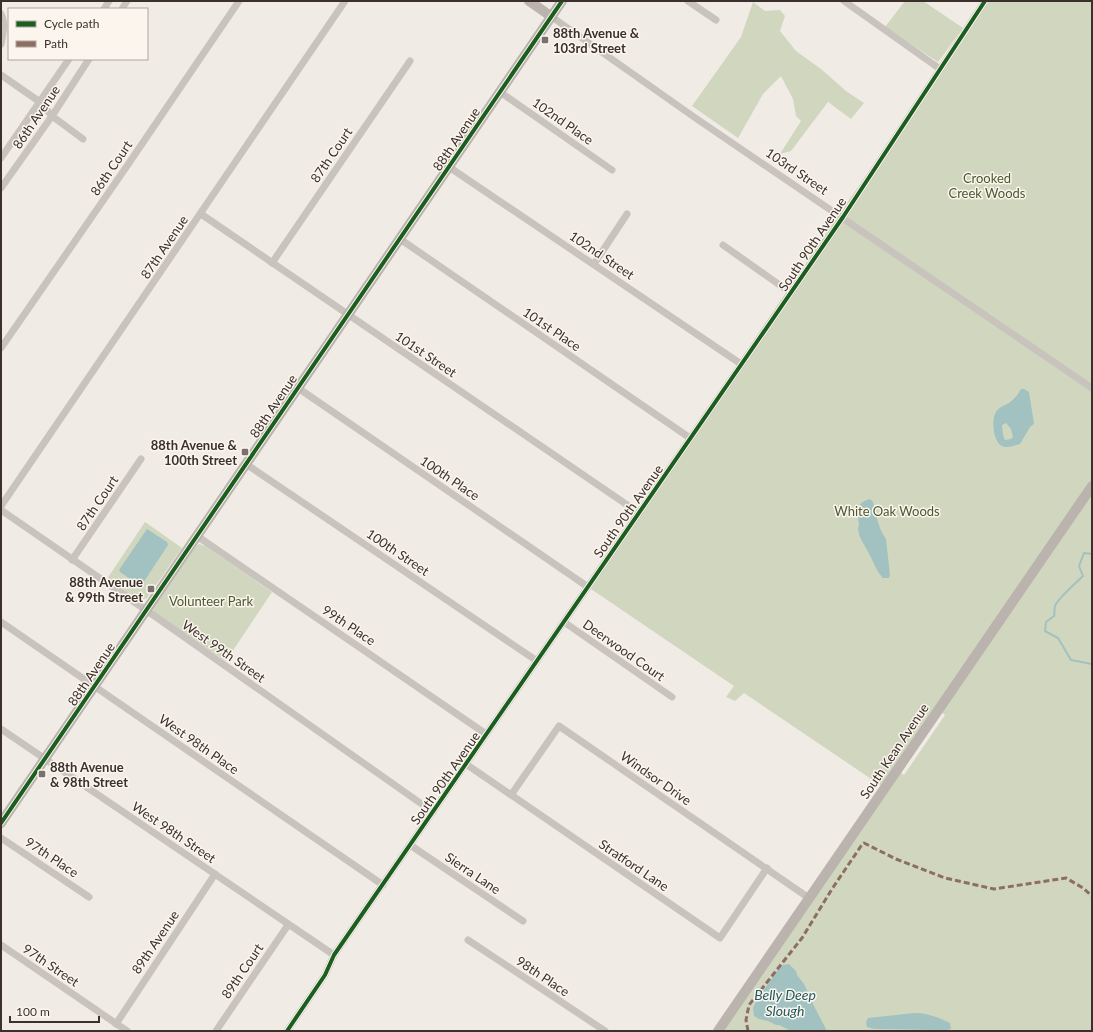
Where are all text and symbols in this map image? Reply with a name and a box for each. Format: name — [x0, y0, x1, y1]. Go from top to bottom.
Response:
legend — [8, 8, 148, 60]
text: Cycle path — [44, 16, 99, 31]
place label: 88th Avenue & 103rd Street — [553, 25, 640, 56]
marker: 88th Avenue & 103rd Street — [540, 35, 550, 45]
text: Path — [44, 36, 68, 51]
street label: 86th Avenue — [9, 82, 63, 152]
street label: 102nd Place — [529, 94, 597, 148]
street label: 88th Avenue — [429, 104, 483, 174]
street label: 87th Court — [307, 124, 355, 186]
street label: 86th Court — [87, 137, 135, 199]
street label: 103rd Street — [763, 144, 832, 198]
park label: Crooked Creek Woods — [949, 170, 1026, 201]
street label: South 90th Avenue — [775, 194, 849, 294]
street label: 87th Avenue — [137, 212, 191, 282]
street label: 102nd Street — [567, 227, 638, 283]
street label: 101st Place — [520, 304, 584, 354]
street label: 101st Street — [392, 328, 460, 381]
street label: 88th Avenue — [246, 371, 300, 441]
place label: 88th Avenue & 100th Street — [151, 437, 238, 468]
marker: 88th Avenue & 100th Street — [240, 447, 250, 457]
street label: 100th Place — [417, 452, 483, 504]
street label: South 90th Avenue — [590, 461, 666, 561]
street label: 87th Court — [73, 472, 121, 534]
park label: White Oak Woods — [834, 503, 940, 519]
street label: 100th Street — [364, 525, 433, 579]
place label: 88th Avenue & 99th Street — [65, 574, 143, 605]
marker: 88th Avenue & 99th Street — [146, 584, 156, 594]
park label: Volunteer Park — [169, 593, 254, 609]
street label: 99th Place — [319, 601, 379, 649]
street label: West 99th Street — [179, 616, 269, 686]
street label: Deerwood Court — [580, 616, 668, 684]
street label: 88th Avenue — [64, 639, 118, 709]
street label: South Kean Avenue — [856, 700, 932, 802]
street label: West 98th Place — [156, 711, 242, 778]
street label: South 90th Avenue — [407, 728, 483, 828]
street label: Windsor Drive — [617, 748, 695, 808]
place label: 88th Avenue & 98th Street — [50, 759, 128, 790]
marker: 88th Avenue & 98th Street — [37, 769, 47, 779]
street label: West 98th Street — [129, 798, 219, 866]
street label: 97th Place — [22, 833, 82, 881]
street label: Stratford Lane — [596, 836, 672, 894]
street label: Sierra Lane — [442, 849, 504, 897]
street label: 89th Avenue — [128, 907, 182, 977]
street label: 97th Street — [20, 940, 83, 990]
street label: 89th Court — [218, 940, 266, 1002]
street label: 98th Place — [513, 952, 573, 1000]
water label: Belly Deep Slough — [754, 986, 816, 1019]
scale bar — [10, 998, 99, 1024]
text: 100 m — [16, 1004, 50, 1019]

